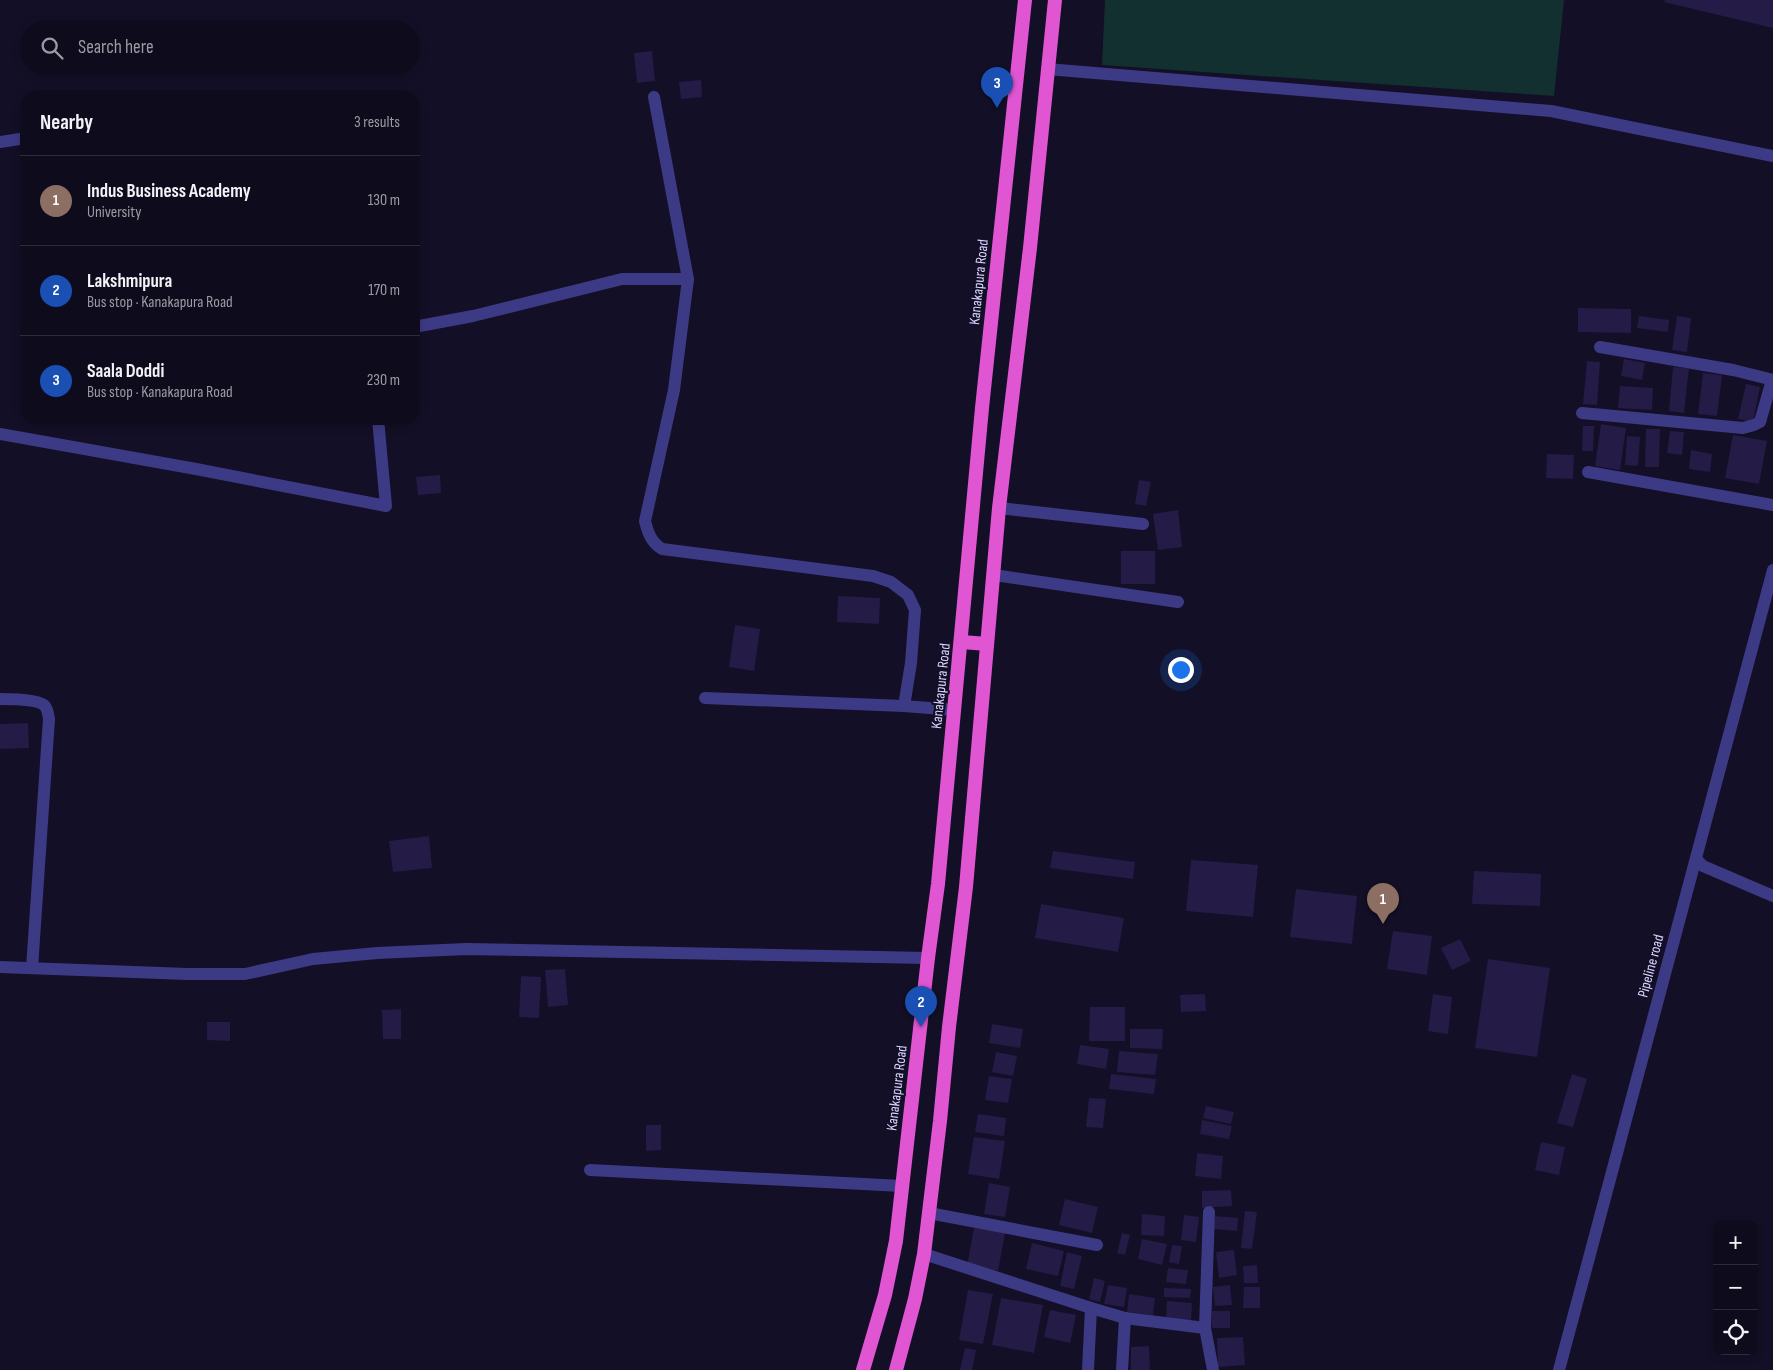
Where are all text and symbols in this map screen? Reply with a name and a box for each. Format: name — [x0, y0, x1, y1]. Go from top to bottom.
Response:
search box — [20, 20, 420, 75]
icon: search — [38, 34, 66, 62]
text: Search here — [78, 36, 154, 59]
pin: 3 — [981, 67, 1013, 108]
text: Nearby — [40, 110, 93, 135]
text: 3 results — [354, 113, 400, 132]
text: Indus Business Academy — [87, 180, 251, 203]
text: 1 — [53, 191, 59, 210]
text: 130 m — [368, 191, 400, 210]
text: University — [87, 203, 141, 222]
street label: Kanakapura Road — [965, 238, 993, 326]
text: Lakshmipura — [87, 270, 172, 293]
text: 2 — [52, 281, 60, 300]
text: 170 m — [368, 281, 400, 300]
text: Bus stop · Kanakapura Road — [87, 293, 233, 312]
text: Saala Doddi — [87, 360, 164, 383]
text: 3 — [52, 371, 60, 390]
text: 230 m — [367, 371, 400, 390]
text: Bus stop · Kanakapura Road — [87, 383, 233, 402]
street label: Kanakapura Road — [927, 642, 955, 730]
your location — [1168, 657, 1194, 683]
pin: 1 — [1367, 883, 1399, 924]
street label: Pipeline road — [1633, 932, 1669, 1000]
pin: 2 — [905, 986, 937, 1027]
street label: Kanakapura Road — [882, 1044, 912, 1132]
map controls — [1713, 1220, 1758, 1355]
button: + — [1713, 1220, 1758, 1265]
button: − — [1713, 1265, 1758, 1310]
button: locate — [1713, 1310, 1758, 1355]

